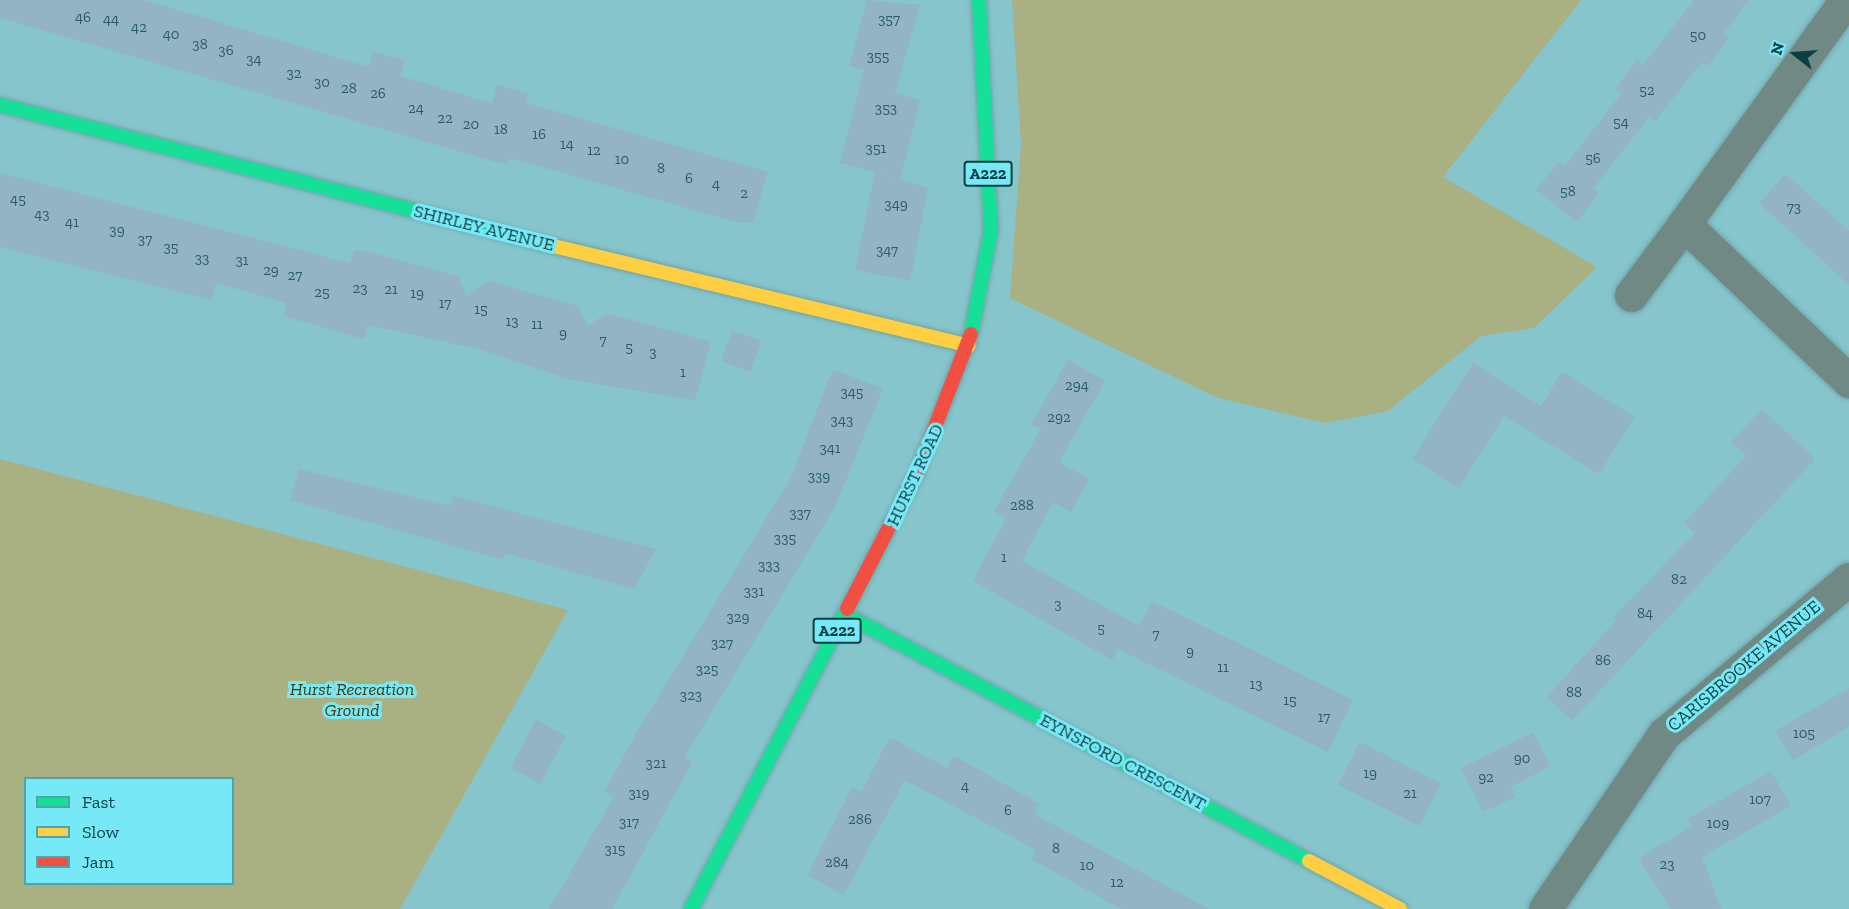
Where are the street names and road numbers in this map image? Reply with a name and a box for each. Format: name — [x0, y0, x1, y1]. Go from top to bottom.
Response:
road number: A222 — [962, 161, 1014, 187]
street label: SHIRLEY AVENUE — [411, 200, 557, 256]
street label: HURST ROAD — [882, 420, 948, 530]
street label: CARISBROOKE AVENUE — [1663, 596, 1825, 736]
road number: A222 — [812, 618, 862, 644]
street label: EYNSFORD CRESCENT — [1036, 709, 1210, 815]

